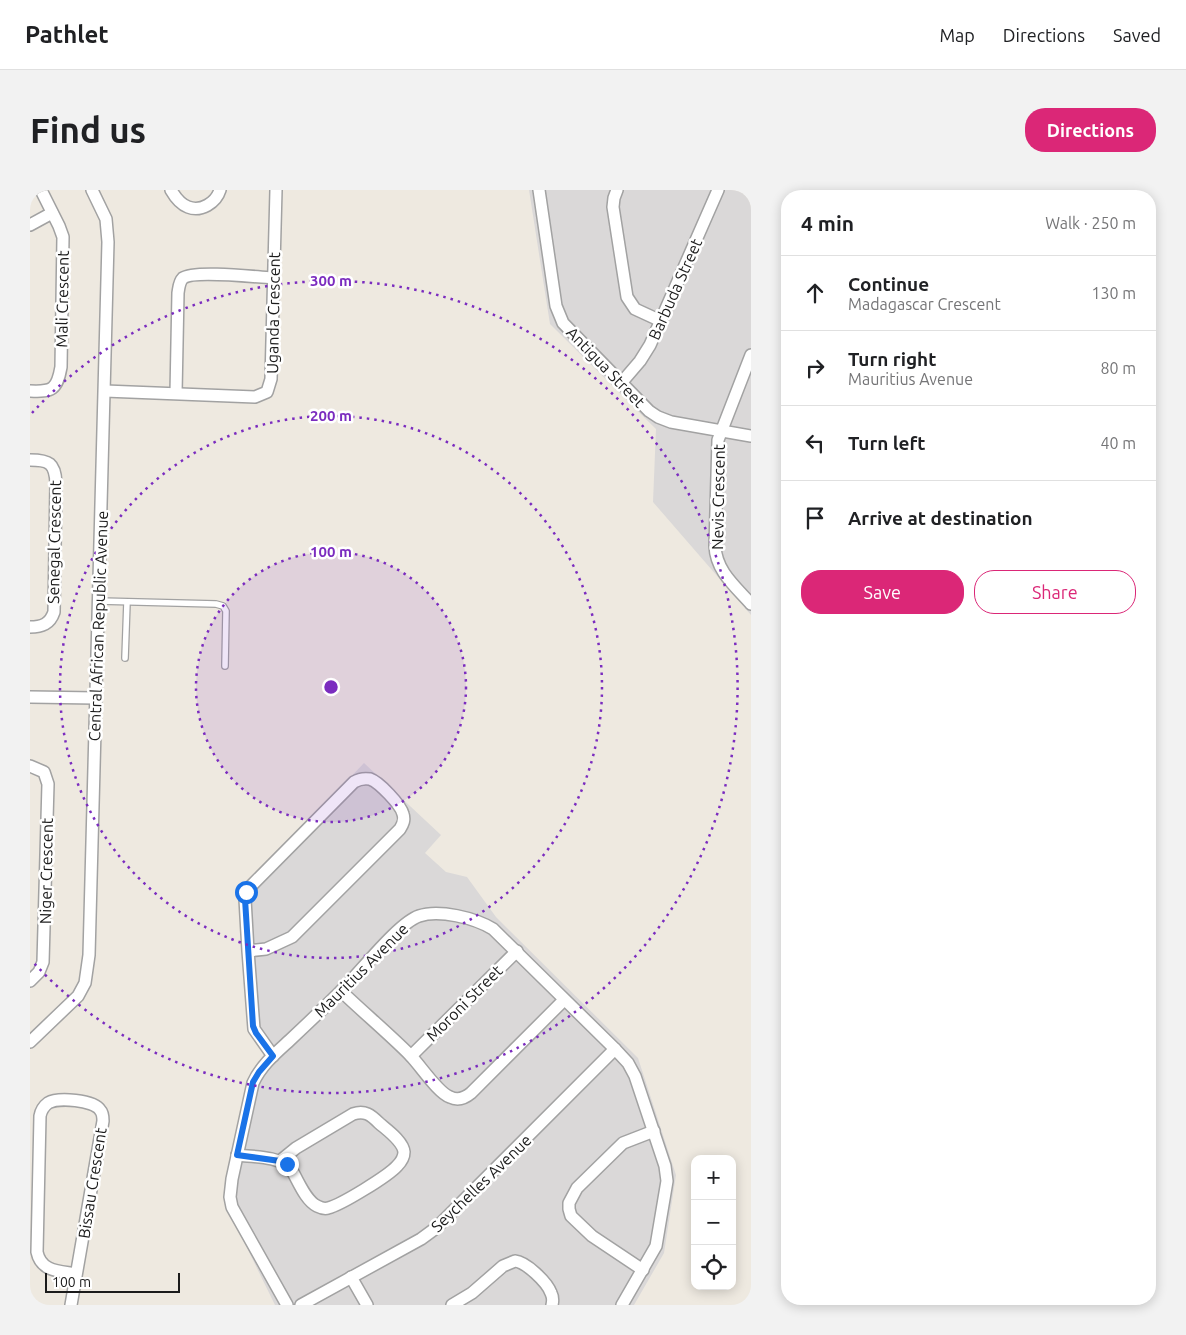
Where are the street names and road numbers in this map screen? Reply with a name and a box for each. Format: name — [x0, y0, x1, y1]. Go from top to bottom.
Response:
street label: Barbuda Street — [645, 235, 706, 342]
street label: Mali Crescent — [52, 250, 72, 348]
street label: Uganda Crescent — [263, 251, 283, 374]
street label: Antigua Street — [563, 323, 649, 411]
street label: Nevis Crescent — [708, 443, 728, 550]
street label: Senegal Crescent — [44, 479, 64, 604]
street label: Central African Republic Avenue — [85, 510, 111, 742]
street label: Niger Crescent — [36, 817, 56, 924]
street label: Mauritius Avenue — [310, 919, 412, 1021]
street label: Moroni Street — [422, 961, 506, 1045]
street label: Bissau Crescent — [74, 1125, 110, 1240]
street label: Seychelles Avenue — [427, 1131, 535, 1235]

